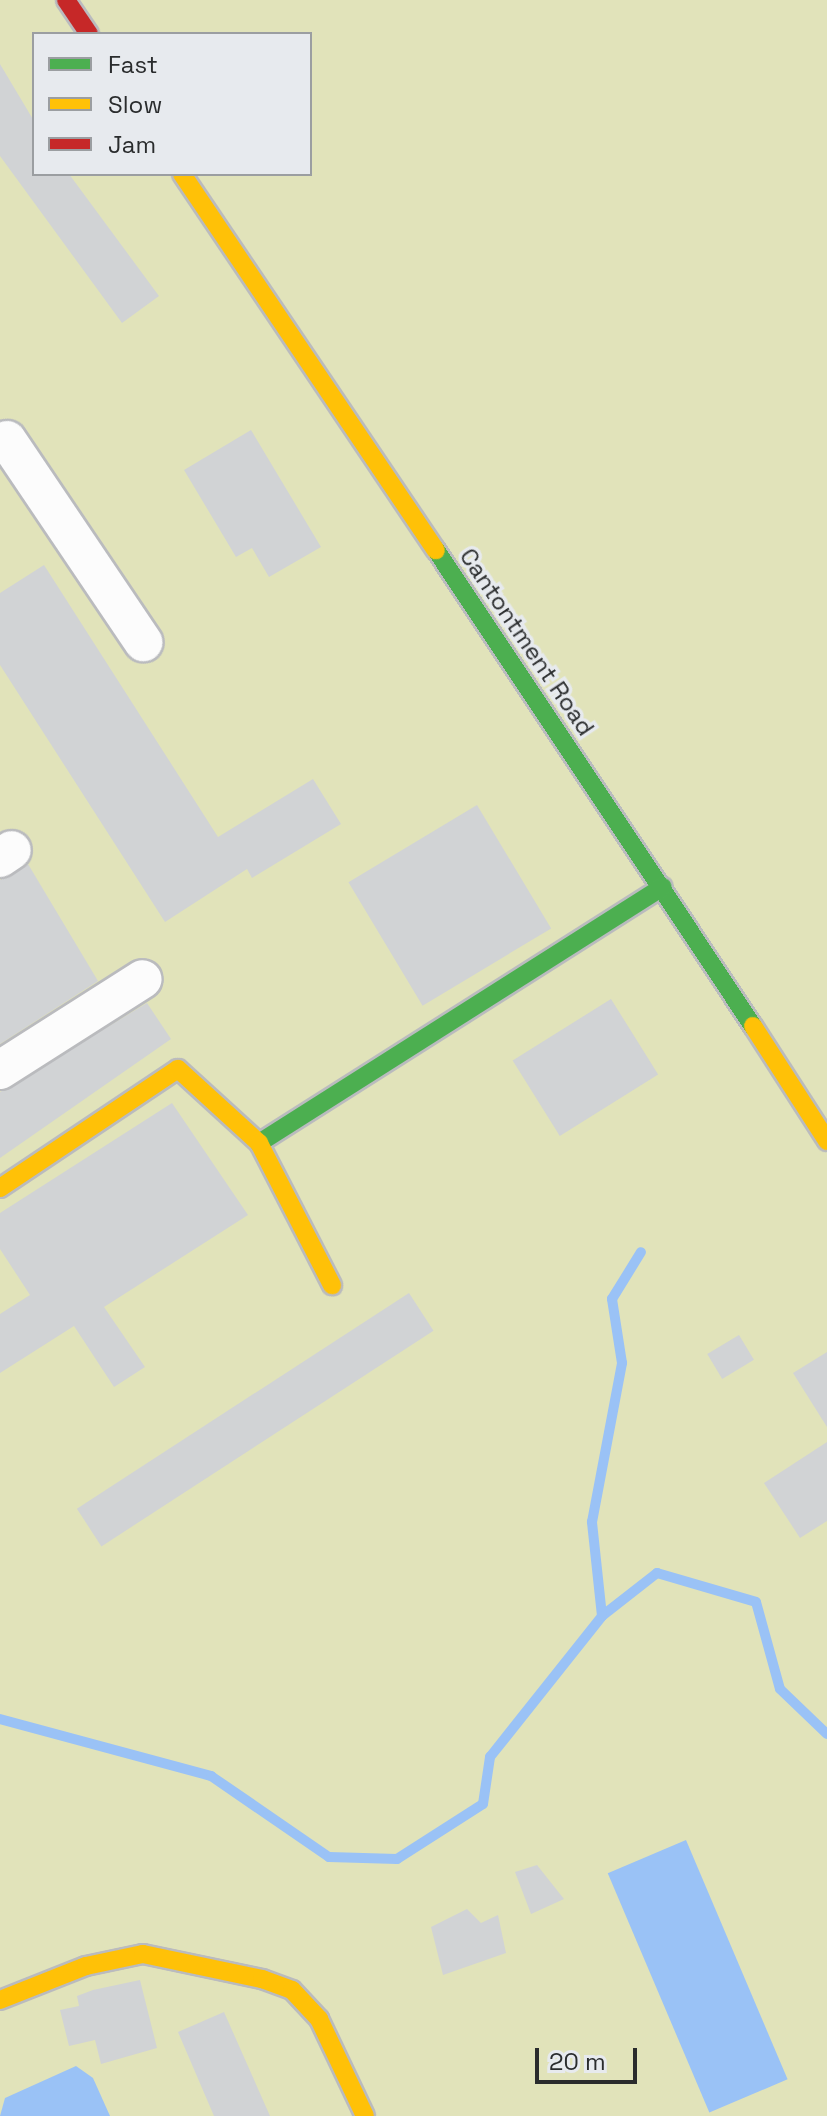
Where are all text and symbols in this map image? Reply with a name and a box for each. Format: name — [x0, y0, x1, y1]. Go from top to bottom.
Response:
legend — [32, 32, 312, 176]
text: Fast — [108, 49, 158, 80]
text: Slow — [108, 89, 162, 120]
text: Jam — [108, 129, 156, 160]
street label: Cantontment Road — [454, 543, 600, 741]
scale bar — [539, 2032, 641, 2082]
text: 20 m — [549, 2046, 606, 2077]

